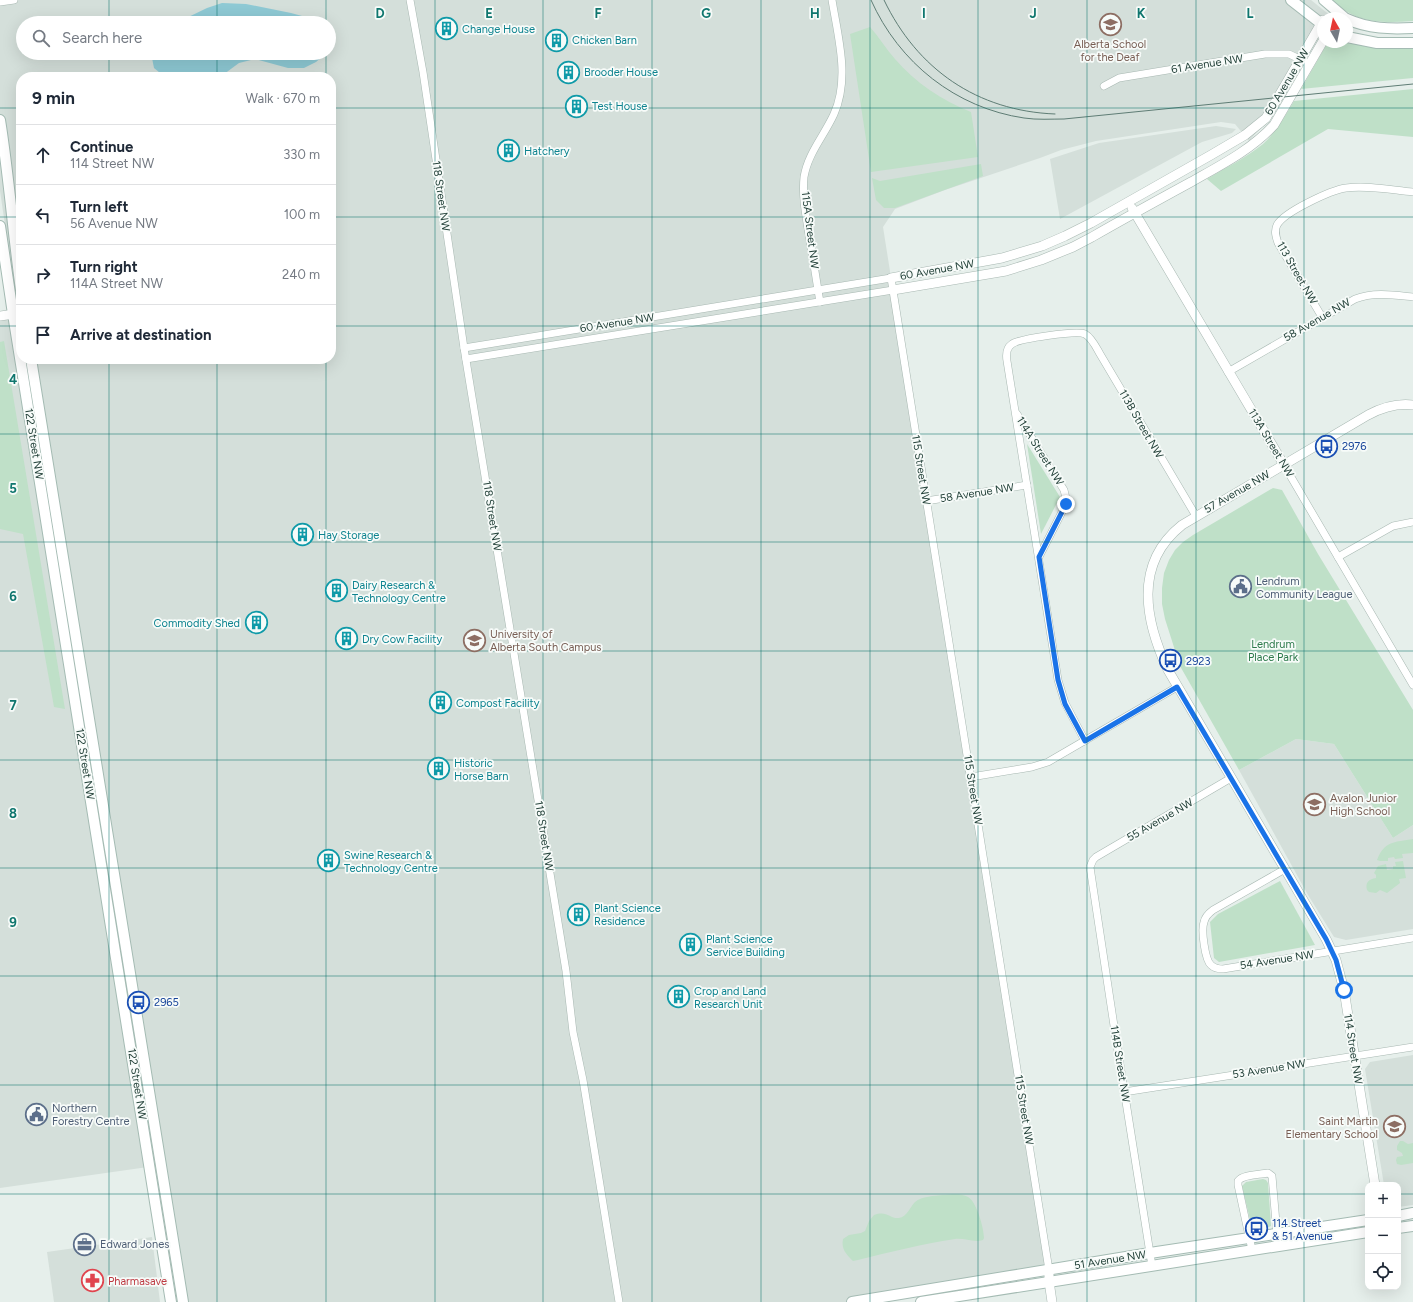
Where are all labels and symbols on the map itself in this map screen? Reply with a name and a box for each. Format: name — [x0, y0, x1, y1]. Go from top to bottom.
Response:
text: D — [375, 6, 385, 21]
text: E — [485, 6, 493, 21]
text: F — [594, 6, 602, 21]
text: G — [701, 6, 711, 21]
text: H — [810, 6, 820, 21]
text: I — [922, 6, 926, 21]
text: J — [1029, 6, 1037, 21]
text: K — [1137, 6, 1146, 21]
text: L — [1247, 6, 1254, 21]
school or university icon: Alberta School for the Deaf — [1097, 11, 1123, 37]
north arrow — [1317, 12, 1353, 48]
building icon: Change House — [434, 16, 460, 42]
place label: Change House — [462, 23, 535, 36]
building icon: Chicken Barn — [544, 27, 570, 53]
place label: Chicken Barn — [572, 34, 637, 47]
place label: Alberta School for the Deaf — [1074, 38, 1146, 64]
street label: 60 Avenue NW — [1262, 46, 1312, 117]
street label: 61 Avenue NW — [1170, 52, 1244, 76]
building icon: Brooder House — [555, 59, 581, 85]
place label: Brooder House — [584, 66, 658, 79]
building icon: Test House — [564, 93, 590, 119]
place label: Test House — [592, 100, 647, 113]
building icon: Hatchery — [496, 138, 522, 164]
place label: Hatchery — [524, 145, 570, 158]
street label: 118 Street NW — [430, 160, 452, 233]
street label: 115A Street NW — [799, 190, 821, 270]
street label: 113 Street NW — [1274, 239, 1320, 307]
street label: 60 Avenue NW — [899, 257, 975, 283]
street label: 58 Avenue NW — [1281, 295, 1353, 344]
street label: 60 Avenue NW — [579, 311, 655, 335]
text: 4 — [9, 372, 17, 387]
street label: 113B Street NW — [1116, 387, 1166, 461]
street label: 113A Street NW — [1245, 406, 1297, 480]
street label: 122 Street NW — [22, 407, 46, 481]
street label: 114A Street NW — [1014, 414, 1067, 488]
bus stop icon: 2976 — [1313, 433, 1339, 459]
street label: 115 Street NW — [909, 434, 933, 506]
place label: 2976 — [1342, 440, 1367, 453]
street label: 57 Avenue NW — [1202, 468, 1273, 516]
street label: 118 Street NW — [480, 480, 504, 553]
text: 5 — [9, 481, 17, 496]
street label: 58 Avenue NW — [939, 481, 1015, 505]
route end — [1057, 495, 1075, 513]
building icon: Hay Storage — [289, 522, 315, 548]
place label: Hay Storage — [318, 529, 379, 542]
public building icon: Lendrum Community League — [1227, 574, 1253, 600]
place label: Lendrum Community League — [1256, 575, 1352, 601]
building icon: Dairy Research & Technology Centre — [324, 578, 350, 604]
place label: Dairy Research & Technology Centre — [352, 579, 446, 605]
text: 6 — [9, 589, 17, 604]
building icon: Commodity Shed — [243, 610, 269, 636]
place label: Commodity Shed — [154, 617, 240, 630]
building icon: Dry Cow Facility — [333, 626, 359, 652]
school or university icon: University of Alberta South Campus — [461, 627, 487, 653]
place label: University of Alberta South Campus — [490, 628, 601, 654]
place label: Dry Cow Facility — [362, 633, 442, 646]
park label: Lendrum Place Park — [1248, 638, 1299, 664]
bus stop icon: 2923 — [1157, 648, 1183, 674]
place label: 2923 — [1186, 655, 1211, 668]
building icon: Compost Facility — [427, 690, 453, 716]
place label: Compost Facility — [456, 697, 540, 710]
text: 7 — [9, 698, 17, 713]
street label: 122 Street NW — [73, 727, 97, 801]
street label: 115 Street NW — [961, 754, 985, 826]
building icon: Historic Horse Barn — [426, 756, 452, 782]
place label: Historic Horse Barn — [454, 757, 508, 783]
school or university icon: Avalon Junior High School — [1302, 791, 1328, 817]
place label: Avalon Junior High School — [1330, 792, 1397, 818]
street label: 55 Avenue NW — [1125, 796, 1196, 844]
street label: 118 Street NW — [532, 800, 556, 873]
text: 8 — [9, 806, 17, 821]
building icon: Swine Research & Technology Centre — [315, 848, 341, 874]
place label: Swine Research & Technology Centre — [344, 849, 438, 875]
building icon: Plant Science Residence — [566, 901, 592, 927]
place label: Plant Science Residence — [594, 902, 661, 928]
text: 9 — [9, 915, 17, 930]
building icon: Plant Science Service Building — [678, 932, 704, 958]
place label: Plant Science Service Building — [706, 933, 785, 959]
street label: 54 Avenue NW — [1239, 948, 1315, 972]
route start — [1335, 981, 1353, 999]
building icon: Crop and Land Research Unit — [665, 984, 691, 1010]
place label: Crop and Land Research Unit — [694, 985, 766, 1011]
bus stop icon: 2965 — [126, 989, 152, 1015]
place label: 2965 — [154, 996, 179, 1009]
street label: 114 Street NW — [1341, 1013, 1365, 1086]
street label: 114B Street NW — [1107, 1024, 1133, 1104]
street label: 122 Street NW — [125, 1047, 149, 1121]
street label: 53 Avenue NW — [1231, 1057, 1307, 1081]
street label: 115 Street NW — [1012, 1074, 1036, 1146]
public building icon: Northern Forestry Centre — [23, 1101, 49, 1127]
place label: Northern Forestry Centre — [52, 1102, 129, 1128]
school or university icon: Saint Martin Elementary School — [1381, 1114, 1407, 1140]
place label: Saint Martin Elementary School — [1286, 1115, 1378, 1141]
bus stop icon: 114 Street & 51 Avenue — [1243, 1216, 1269, 1242]
place label: 114 Street & 51 Avenue — [1272, 1217, 1333, 1243]
office icon: Edward Jones — [71, 1231, 97, 1257]
place label: Edward Jones — [100, 1238, 169, 1251]
street label: 51 Avenue NW — [1073, 1248, 1147, 1272]
pharmacy icon: Pharmasave — [79, 1268, 105, 1294]
place label: Pharmasave — [108, 1275, 167, 1288]

